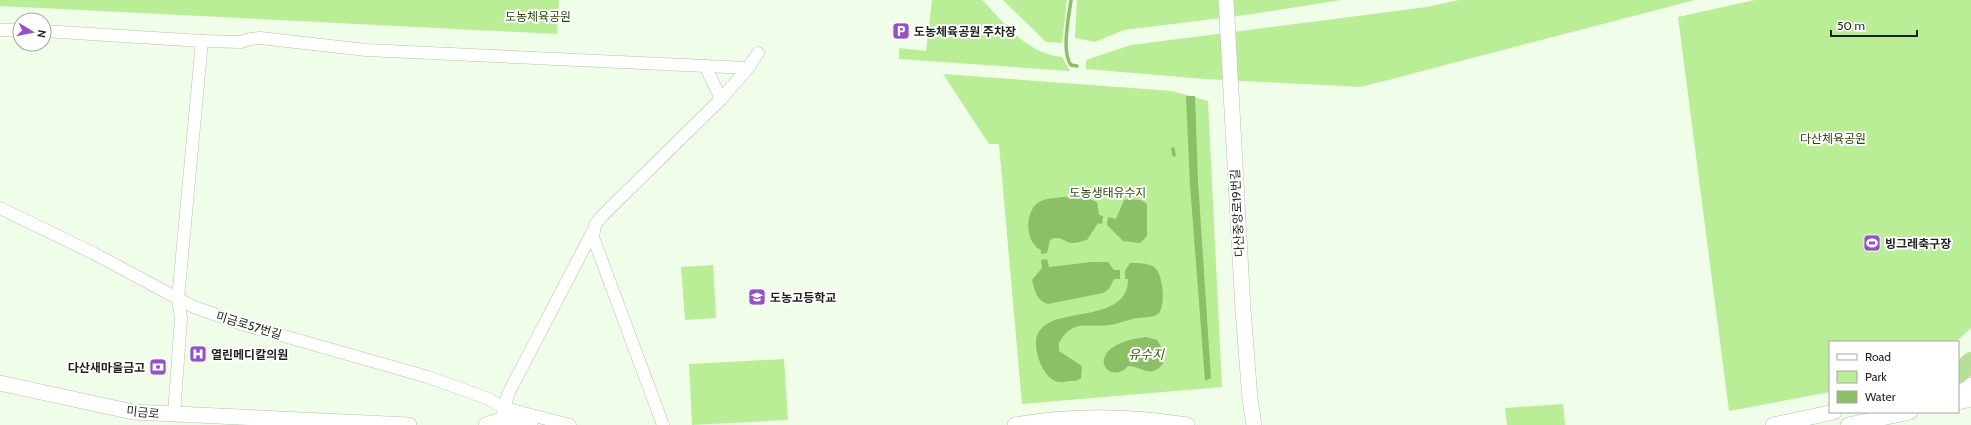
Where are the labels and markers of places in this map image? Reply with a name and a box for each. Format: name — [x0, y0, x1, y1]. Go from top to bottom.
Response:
parking icon: 도농체육공원 주차장 — [891, 21, 911, 41]
place label: 도농체육공원 주차장 — [914, 24, 1016, 39]
sports icon: 빙그레축구장 — [1862, 233, 1882, 253]
place label: 빙그레축구장 — [1885, 236, 1951, 251]
school or university icon: 도농고등학교 — [747, 287, 767, 307]
place label: 도농고등학교 — [770, 290, 836, 305]
hospital icon: 열린메디칼의원 — [188, 344, 208, 364]
place label: 열린메디칼의원 — [211, 347, 288, 362]
bank icon: 다산새마을금고 — [148, 357, 168, 377]
place label: 다산새마을금고 — [68, 360, 145, 375]

